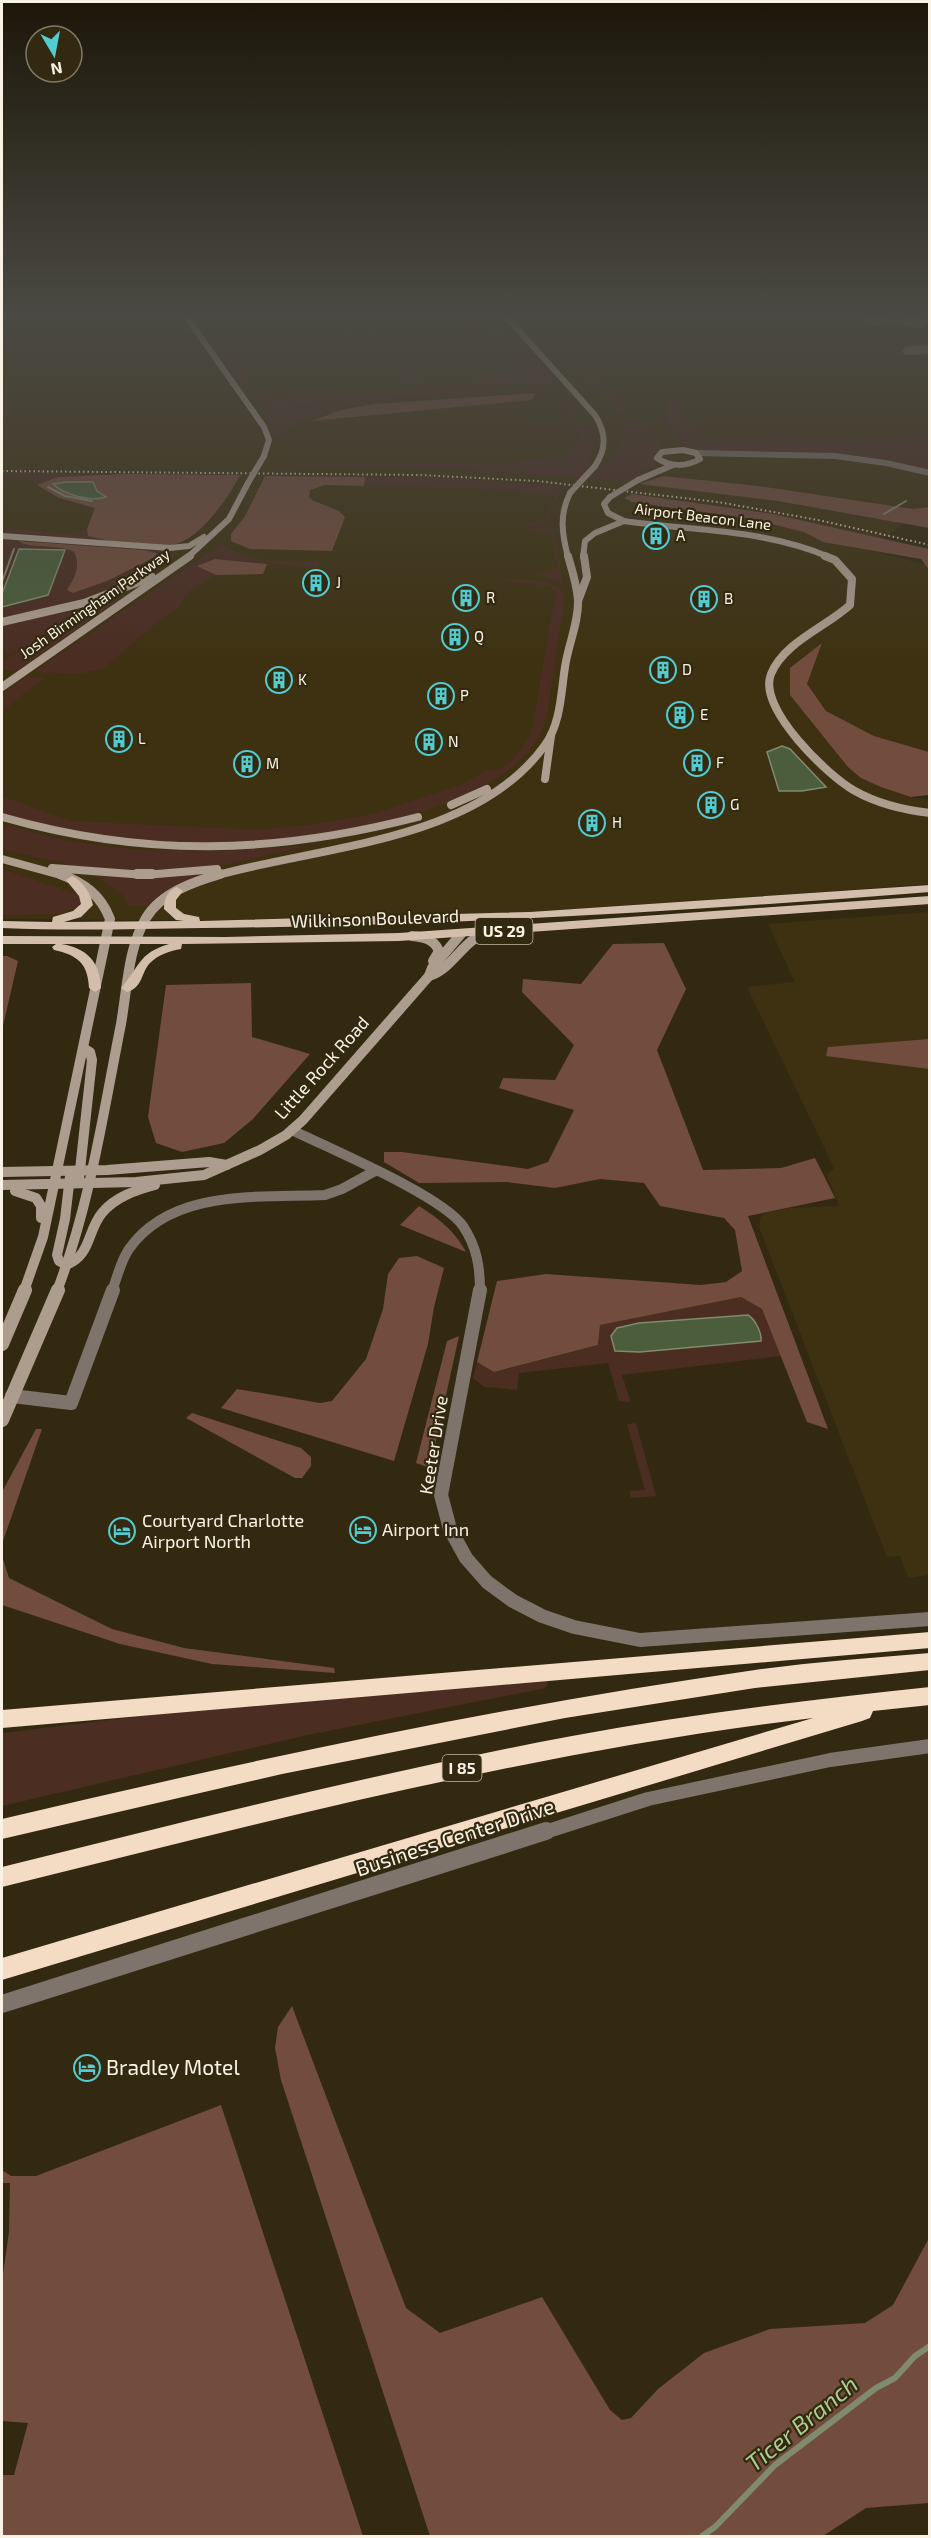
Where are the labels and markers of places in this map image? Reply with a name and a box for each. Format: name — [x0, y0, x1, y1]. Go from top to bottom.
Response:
building icon: A — [641, 521, 671, 551]
place label: A — [676, 527, 685, 545]
building icon: J — [301, 568, 331, 598]
place label: J — [336, 573, 341, 591]
building icon: R — [451, 583, 481, 613]
building icon: B — [689, 584, 719, 614]
place label: R — [486, 588, 495, 606]
place label: B — [724, 589, 733, 607]
building icon: Q — [440, 622, 470, 652]
place label: Q — [474, 627, 484, 646]
building icon: D — [648, 655, 678, 685]
place label: D — [682, 660, 692, 678]
building icon: K — [264, 665, 294, 695]
place label: K — [298, 670, 307, 688]
building icon: P — [426, 681, 456, 711]
place label: P — [460, 686, 469, 704]
building icon: E — [665, 700, 695, 730]
place label: E — [700, 705, 708, 723]
building icon: L — [104, 724, 134, 754]
building icon: N — [414, 727, 444, 757]
place label: L — [138, 729, 146, 747]
place label: N — [448, 732, 459, 750]
building icon: F — [682, 748, 712, 778]
building icon: M — [232, 749, 262, 779]
place label: F — [716, 753, 724, 771]
place label: M — [266, 754, 279, 772]
building icon: G — [696, 790, 726, 820]
place label: G — [730, 795, 739, 813]
building icon: H — [577, 808, 607, 838]
place label: H — [612, 813, 622, 831]
place label: Courtyard Charlotte Airport North — [142, 1509, 304, 1552]
hotel icon: Airport Inn — [348, 1515, 378, 1545]
hotel icon: Courtyard Charlotte Airport North — [107, 1516, 137, 1546]
place label: Airport Inn — [382, 1518, 469, 1540]
hotel icon: Bradley Motel — [72, 2053, 102, 2083]
place label: Bradley Motel — [106, 2054, 240, 2079]

